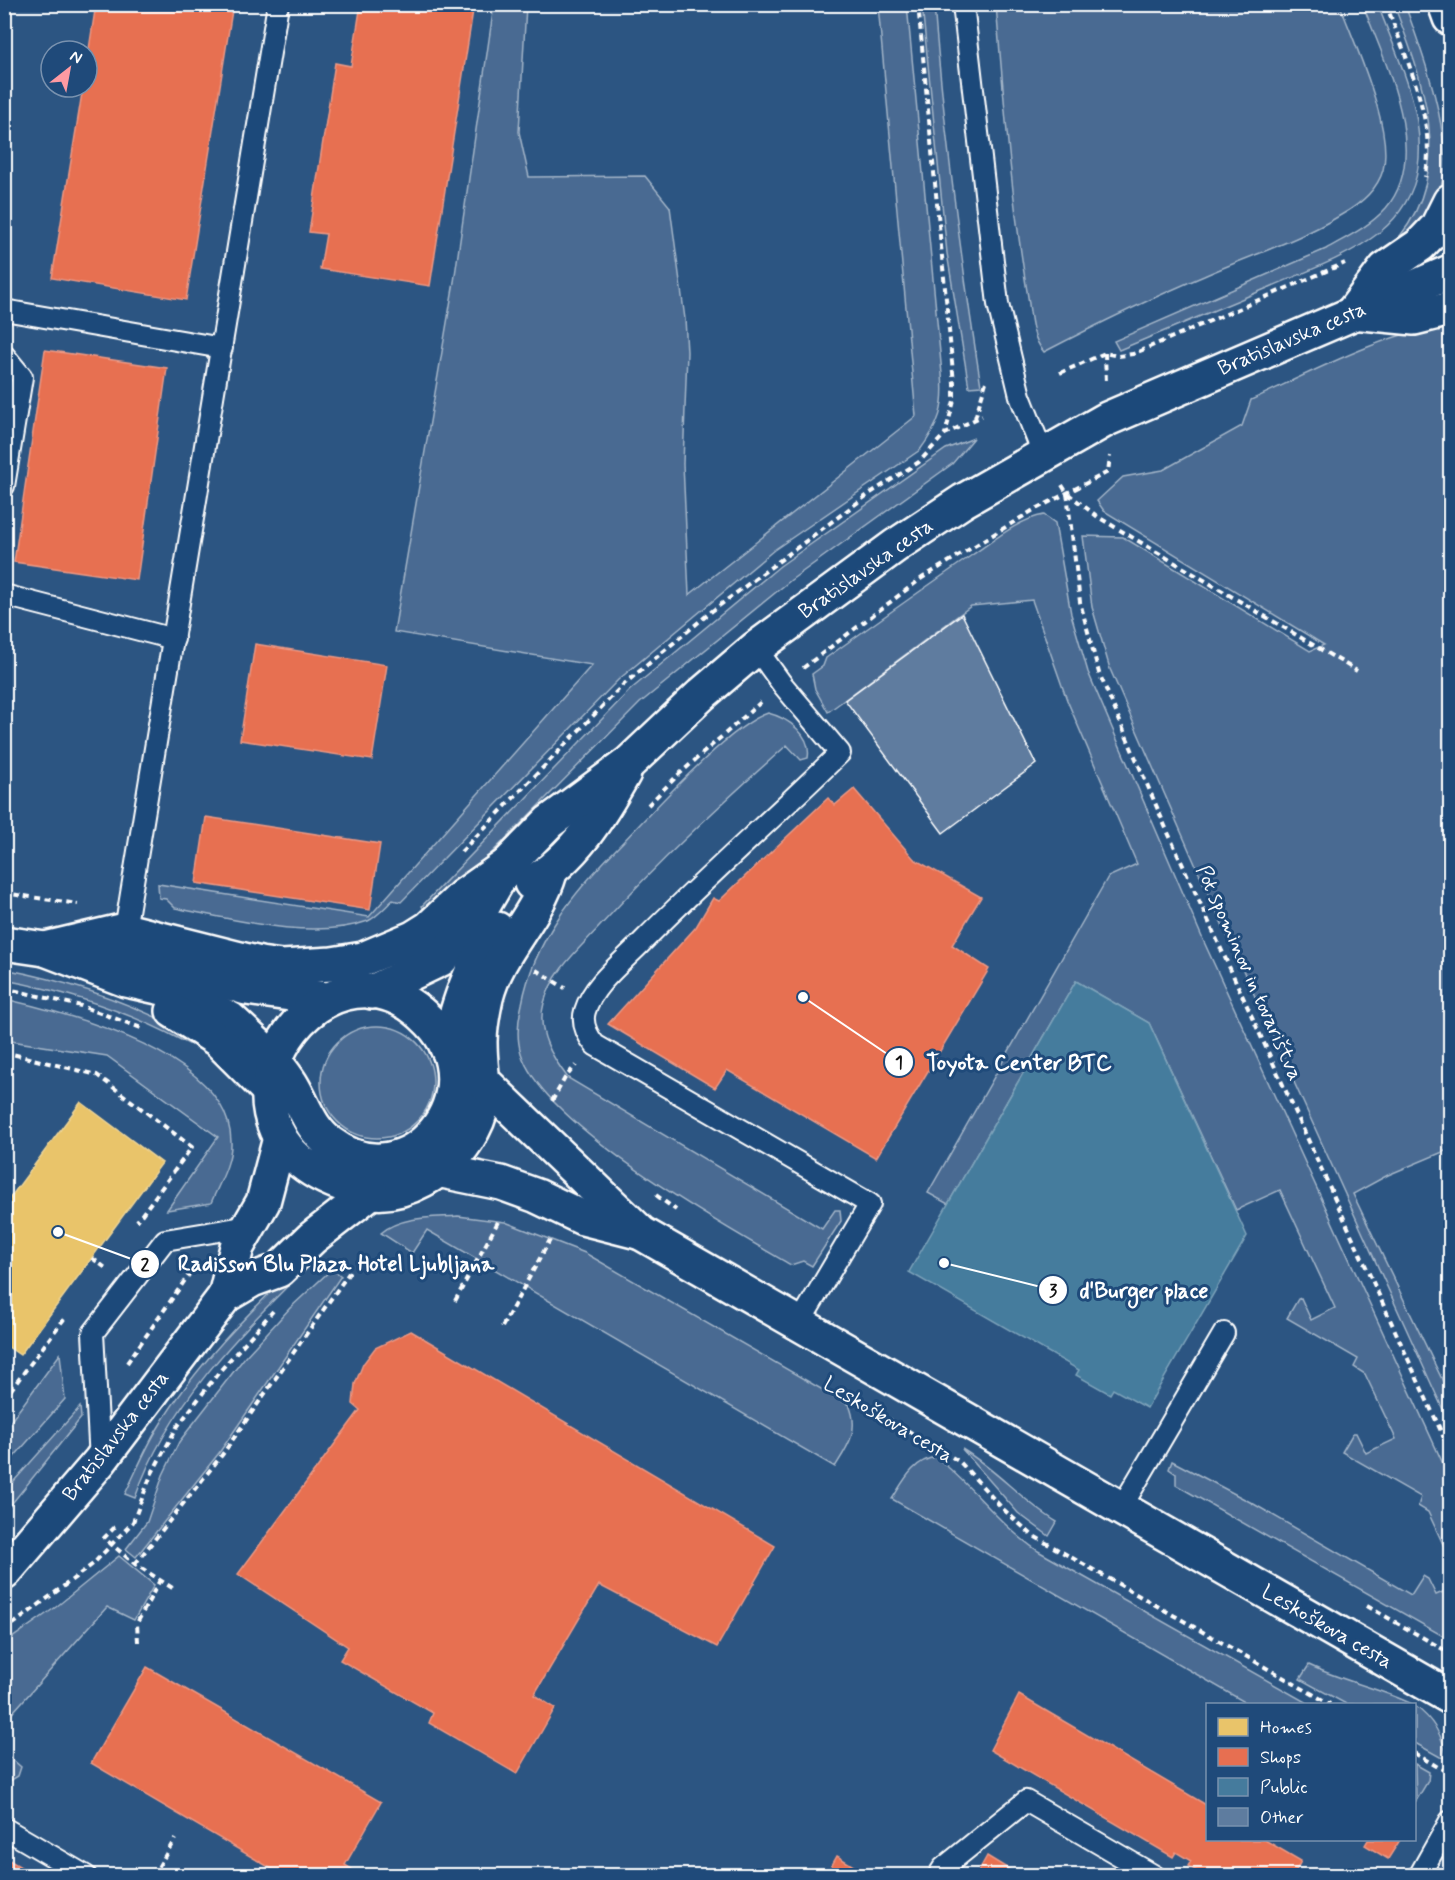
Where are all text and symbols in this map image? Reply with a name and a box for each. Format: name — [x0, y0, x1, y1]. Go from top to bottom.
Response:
north arrow — [39, 39, 99, 99]
text: N — [66, 46, 86, 69]
street label: Bratislavska cesta — [1214, 295, 1370, 383]
street label: Bratislavska cesta — [793, 512, 939, 626]
street label: Pot spominov in tovarištva — [1189, 861, 1309, 1085]
callout: Toyota Center BTC — [884, 1042, 1123, 1082]
text: Toyota Center BTC — [926, 1050, 1112, 1078]
text: 1 — [895, 1051, 903, 1075]
callout: Radisson Blu Plaza Hotel Ljubljana — [130, 1244, 512, 1284]
text: Radisson Blu Plaza Hotel Ljubljana — [178, 1251, 495, 1280]
text: 2 — [141, 1253, 150, 1277]
callout: d'Burger place — [1038, 1270, 1220, 1310]
text: d'Burger place — [1079, 1278, 1209, 1309]
text: 3 — [1049, 1279, 1058, 1303]
street label: Bratislavska cesta — [56, 1365, 176, 1507]
street label: Leskoškova cesta — [818, 1370, 958, 1470]
street label: Leskoškova cesta — [1256, 1578, 1398, 1676]
legend — [1206, 1703, 1416, 1841]
text: Homes — [1260, 1716, 1312, 1740]
text: Shops — [1260, 1746, 1301, 1770]
text: Public — [1260, 1776, 1308, 1800]
text: Other — [1260, 1806, 1304, 1830]

